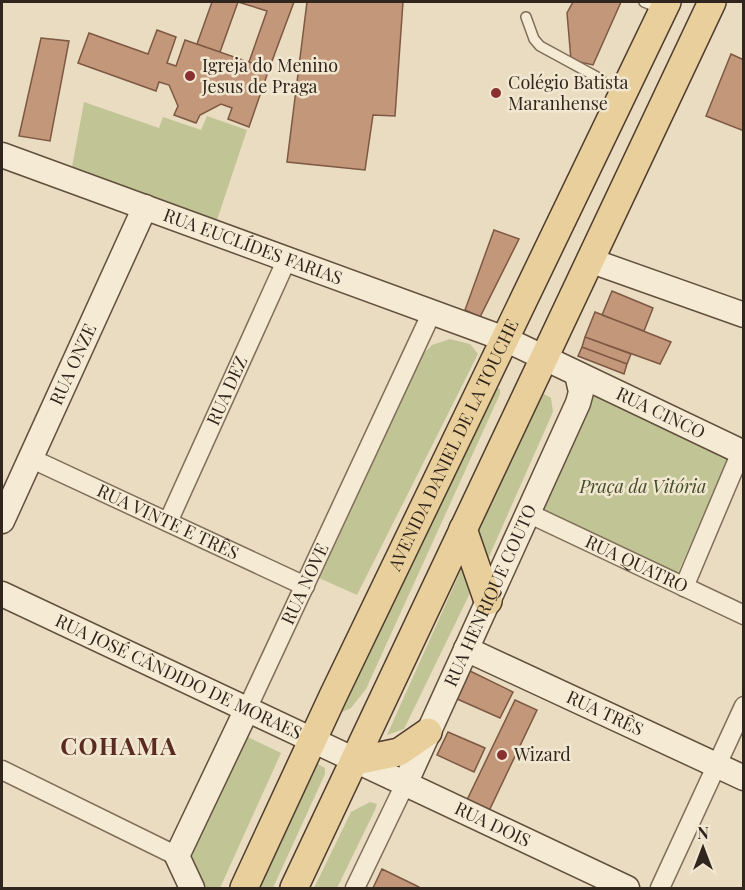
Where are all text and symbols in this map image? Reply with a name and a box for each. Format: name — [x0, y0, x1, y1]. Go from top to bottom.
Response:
place label: Igreja do Menino Jesus de Praga — [201, 53, 338, 98]
marker: Igreja do Menino Jesus de Praga — [183, 69, 197, 83]
place label: Colégio Batista Maranhense — [508, 70, 629, 115]
marker: Colégio Batista Maranhense — [489, 86, 503, 100]
street label: RUA EUCLÍDES FARIAS — [160, 202, 346, 289]
street label: AVENIDA DANIEL DE LA TOUCHE — [382, 315, 524, 575]
street label: RUA ONZE — [43, 320, 101, 409]
street label: RUA DEZ — [200, 352, 253, 429]
street label: RUA CINCO — [613, 381, 710, 444]
park label: Praça da Vitória — [579, 474, 706, 498]
street label: RUA VINTE E TRÊS — [93, 478, 243, 565]
street label: RUA HENRIQUE COUTO — [438, 500, 541, 690]
street label: RUA QUATRO — [582, 529, 692, 598]
street label: RUA NOVE — [275, 539, 334, 628]
street label: RUA JOSÉ CÂNDIDO DE MORAES — [52, 608, 306, 744]
street label: RUA TRÊS — [563, 684, 648, 741]
district label: COHAMA — [60, 729, 178, 761]
place label: Wizard — [513, 742, 571, 766]
marker: Wizard — [495, 748, 509, 762]
street label: RUA DOIS — [451, 796, 535, 852]
north arrow — [673, 818, 733, 878]
text: N — [697, 822, 709, 843]

